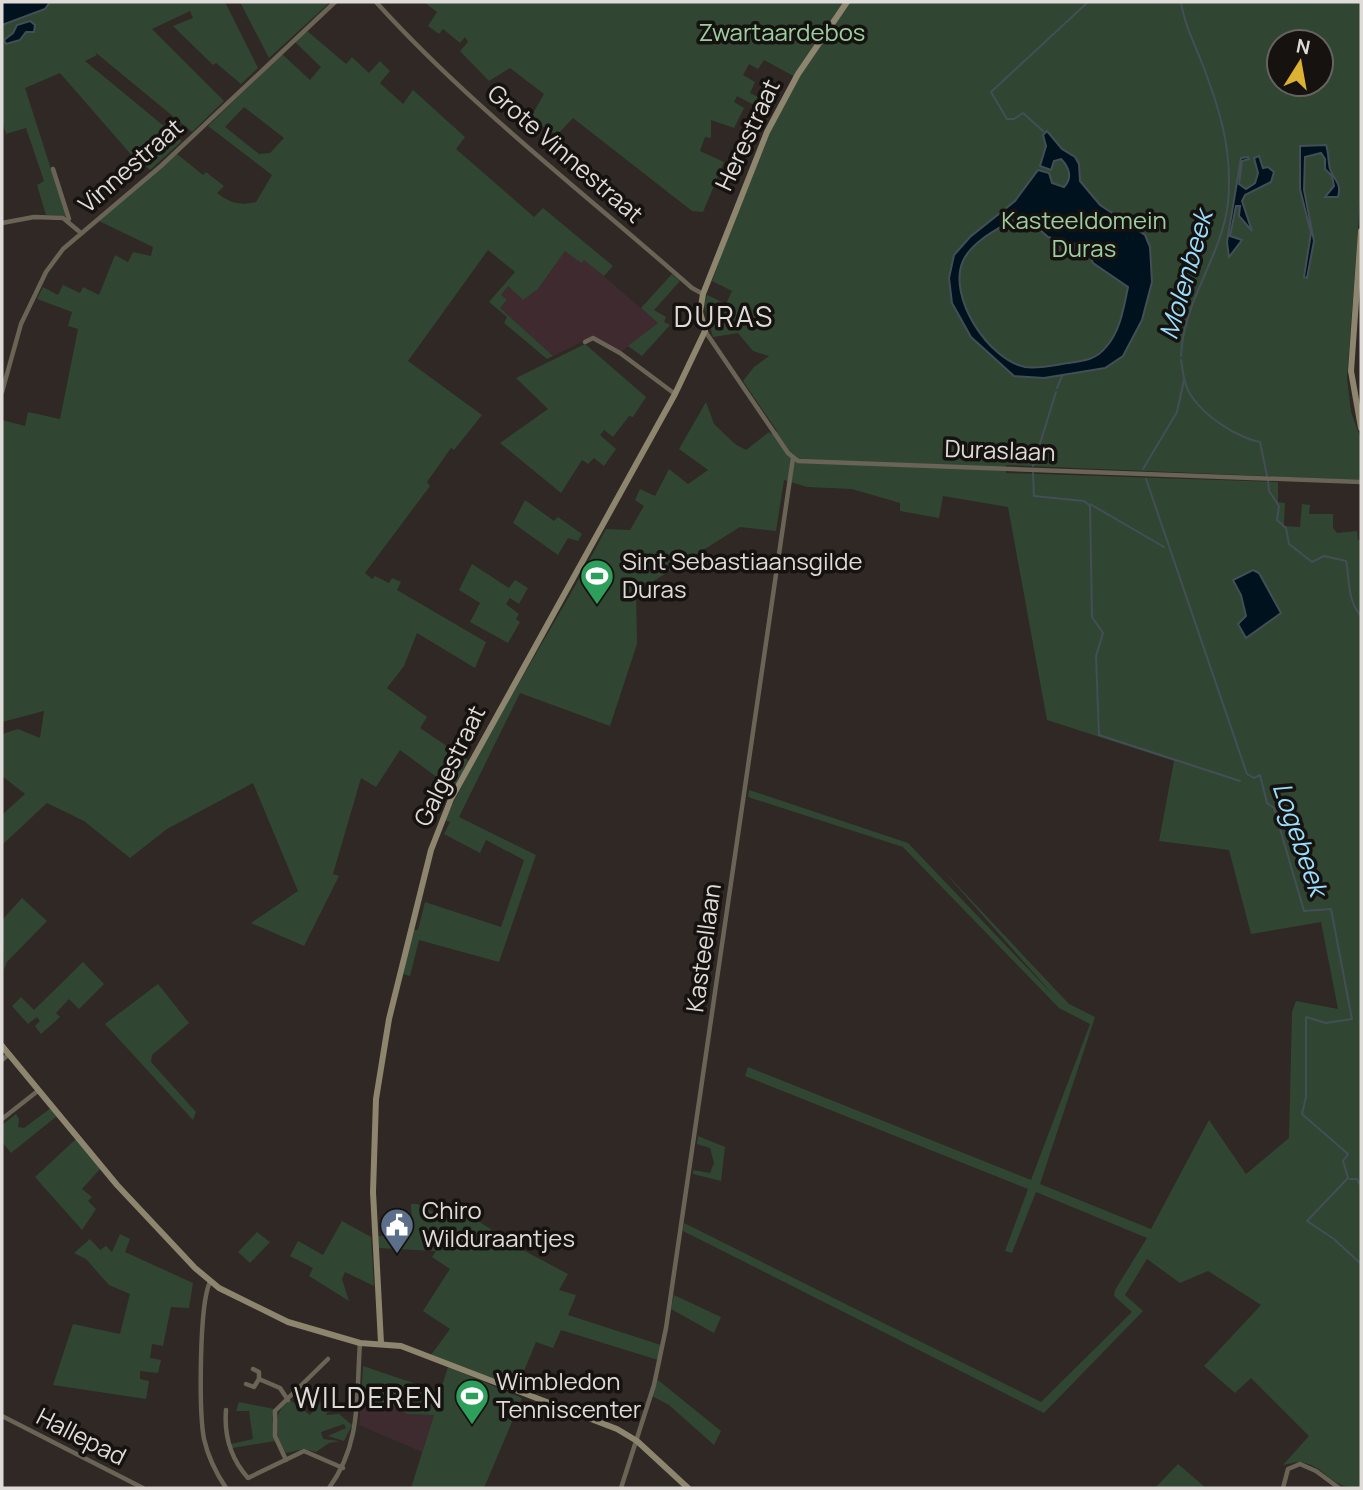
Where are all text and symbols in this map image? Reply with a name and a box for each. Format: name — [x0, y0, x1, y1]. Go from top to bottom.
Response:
park label: Zwartaardebos — [699, 15, 865, 48]
north arrow — [1265, 28, 1335, 98]
text: N — [1294, 32, 1312, 60]
street label: Herestraat — [706, 73, 787, 196]
street label: Grote Vinnestraat — [481, 76, 651, 230]
street label: Vinnestraat — [71, 110, 189, 220]
water label: Molenbeek — [1150, 202, 1222, 343]
park label: Kasteeldomein Duras — [1001, 203, 1167, 264]
district label: DURAS — [674, 297, 774, 335]
street label: Duraslaan — [944, 431, 1056, 468]
place label: Sint Sebastiaansgilde Duras — [622, 544, 862, 605]
sports icon: Sint Sebastiaansgilde Duras — [578, 557, 616, 606]
street label: Galgestraat — [405, 699, 492, 831]
water label: Logebeek — [1265, 777, 1338, 904]
street label: Kasteellaan — [677, 881, 728, 1014]
place label: Chiro Wilduraantjes — [422, 1193, 575, 1254]
public building icon: Chiro Wilduraantjes — [378, 1206, 416, 1255]
place label: Wimbledon Tenniscenter — [496, 1364, 642, 1425]
sports icon: Wimbledon Tenniscenter — [453, 1377, 491, 1426]
district label: WILDEREN — [294, 1378, 444, 1416]
street label: Hallepad — [31, 1399, 132, 1472]

